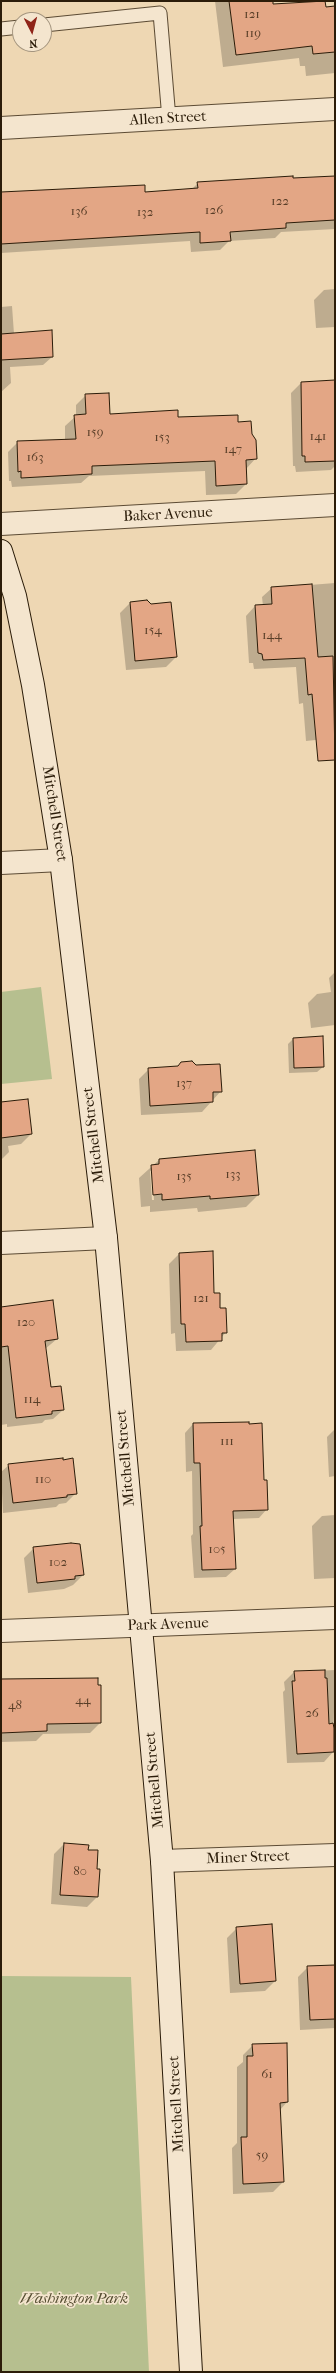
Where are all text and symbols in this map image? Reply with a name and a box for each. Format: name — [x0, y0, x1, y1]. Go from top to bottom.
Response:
house number: 121 — [244, 7, 260, 23]
north arrow — [12, 12, 52, 52]
house number: 119 — [245, 26, 261, 42]
text: N — [28, 37, 38, 50]
street label: Allen Street — [129, 108, 207, 130]
house number: 122 — [271, 194, 289, 210]
house number: 126 — [205, 203, 223, 219]
house number: 136 — [70, 204, 88, 220]
house number: 132 — [137, 205, 153, 221]
house number: 159 — [86, 425, 104, 441]
house number: 141 — [310, 429, 326, 445]
house number: 153 — [154, 430, 170, 446]
house number: 147 — [224, 442, 242, 458]
house number: 163 — [27, 450, 43, 466]
street label: Baker Avenue — [123, 504, 213, 526]
house number: 154 — [144, 623, 162, 639]
house number: 144 — [262, 628, 282, 644]
street label: Mitchell Street — [38, 765, 70, 863]
house number: 137 — [176, 1076, 192, 1092]
street label: Mitchell Street — [79, 1086, 109, 1184]
house number: 133 — [225, 1167, 241, 1183]
house number: 135 — [176, 1169, 192, 1185]
house number: 121 — [193, 1291, 209, 1307]
house number: 120 — [17, 1315, 35, 1331]
house number: 114 — [24, 1392, 40, 1408]
street label: Mitchell Street — [113, 1409, 139, 1507]
house number: 111 — [220, 1434, 234, 1450]
house number: 110 — [35, 1472, 51, 1488]
house number: 105 — [208, 1542, 226, 1558]
house number: 102 — [49, 1555, 67, 1571]
street label: Park Avenue — [127, 1615, 209, 1635]
house number: 44 — [75, 1693, 91, 1709]
house number: 48 — [8, 1698, 22, 1714]
house number: 26 — [305, 1706, 319, 1722]
street label: Mitchell Street — [142, 1731, 168, 1829]
street label: Miner Street — [206, 1848, 290, 1868]
house number: 80 — [73, 1864, 87, 1880]
street label: Mitchell Street — [165, 2055, 189, 2153]
house number: 61 — [261, 2067, 273, 2083]
house number: 59 — [256, 2148, 268, 2164]
park label: Washington Park — [20, 2290, 128, 2308]

